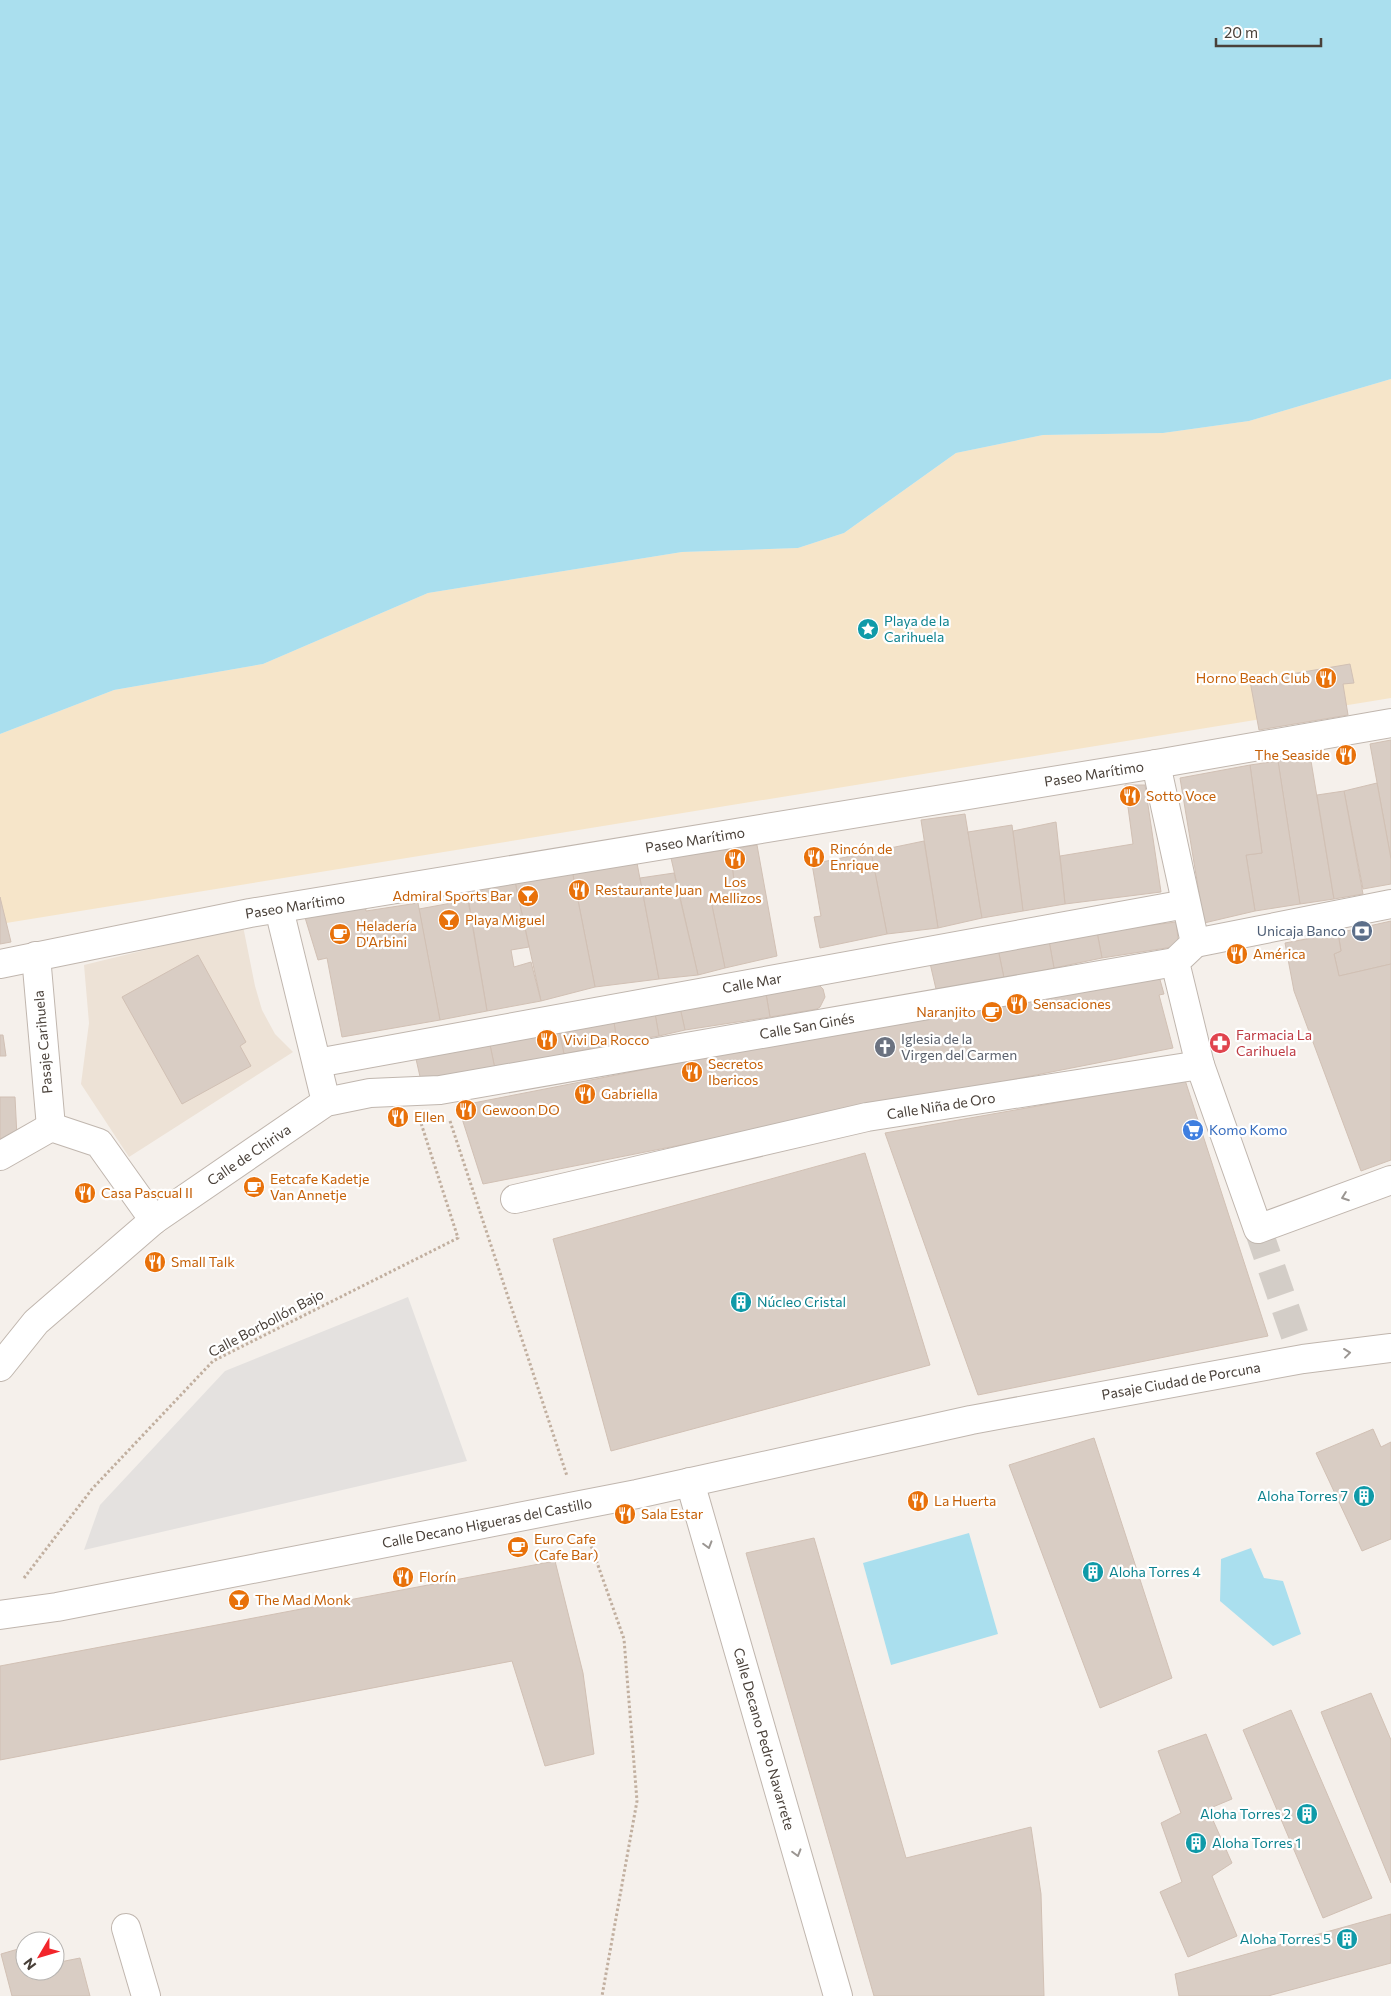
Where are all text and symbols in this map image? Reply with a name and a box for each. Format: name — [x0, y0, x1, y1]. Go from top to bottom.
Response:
scale bar — [1216, 15, 1321, 47]
text: 20 m — [1224, 23, 1258, 41]
place label: Playa de la Carihuela — [884, 612, 950, 645]
place icon: Playa de la Carihuela — [856, 617, 880, 641]
restaurant icon: Horno Beach Club — [1314, 666, 1338, 690]
place label: Horno Beach Club — [1196, 669, 1310, 686]
restaurant icon: The Seaside — [1334, 743, 1358, 767]
place label: The Seaside — [1255, 746, 1330, 763]
street label: Paseo Marítimo — [1043, 757, 1145, 790]
restaurant icon: Sotto Voce — [1118, 784, 1142, 808]
place label: Sotto Voce — [1146, 787, 1216, 804]
street label: Paseo Marítimo — [644, 823, 746, 856]
place label: Rincón de Enrique — [830, 840, 892, 873]
restaurant icon: Rincón de Enrique — [802, 845, 826, 869]
restaurant icon: Los Mellizos — [723, 847, 747, 871]
place label: Los Mellizos — [709, 873, 762, 906]
restaurant icon: Restaurante Juan — [567, 878, 591, 902]
place label: Restaurante Juan — [595, 881, 702, 898]
bar icon: Admiral Sports Bar — [516, 884, 540, 908]
place label: Admiral Sports Bar — [393, 887, 512, 904]
street label: Paseo Marítimo — [244, 889, 346, 922]
bar icon: Playa Miguel — [437, 908, 461, 932]
place label: Playa Miguel — [465, 911, 545, 928]
place label: Heladería D'Arbini — [356, 917, 417, 950]
bank icon: Unicaja Banco — [1350, 919, 1374, 943]
cafe icon: Heladería D'Arbini — [328, 922, 352, 946]
place label: Unicaja Banco — [1257, 922, 1346, 939]
restaurant icon: América — [1225, 942, 1249, 966]
place label: América — [1253, 945, 1306, 962]
street label: Calle Mar — [721, 969, 783, 996]
street label: Pasaje Carihuela — [30, 990, 55, 1094]
restaurant icon: Sensaciones — [1005, 992, 1029, 1016]
place label: Sensaciones — [1033, 995, 1111, 1012]
cafe icon: Naranjito — [980, 1000, 1004, 1024]
place label: Naranjito — [916, 1003, 976, 1020]
street label: Calle San Ginés — [758, 1009, 856, 1042]
place label: Farmacia La Carihuela — [1236, 1026, 1312, 1059]
restaurant icon: Vivi Da Rocco — [535, 1028, 559, 1052]
place label: Iglesia de la Virgen del Carmen — [901, 1030, 1017, 1063]
place label: Vivi Da Rocco — [563, 1031, 649, 1048]
pharmacy icon: Farmacia La Carihuela — [1208, 1031, 1232, 1055]
church icon: Iglesia de la Virgen del Carmen — [873, 1035, 897, 1059]
place label: Secretos Ibericos — [708, 1055, 763, 1088]
restaurant icon: Secretos Ibericos — [680, 1060, 704, 1084]
restaurant icon: Gabriella — [573, 1082, 597, 1106]
place label: Gabriella — [601, 1085, 658, 1102]
street label: Calle Niña de Oro — [885, 1089, 996, 1122]
restaurant icon: Gewoon DO — [454, 1098, 478, 1122]
place label: Gewoon DO — [482, 1101, 560, 1118]
restaurant icon: Ellen — [386, 1105, 410, 1129]
place label: Ellen — [414, 1108, 445, 1125]
supermarket icon: Komo Komo — [1181, 1118, 1205, 1142]
street label: Calle de Chiriva — [204, 1120, 294, 1189]
place label: Komo Komo — [1209, 1121, 1287, 1138]
place label: Eetcafe Kadetje Van Annetje — [270, 1170, 370, 1203]
cafe icon: Eetcafe Kadetje Van Annetje — [242, 1175, 266, 1199]
restaurant icon: Casa Pascual II — [73, 1181, 97, 1205]
place label: Casa Pascual II — [101, 1184, 193, 1201]
one-way arrow — [1341, 1191, 1350, 1201]
restaurant icon: Small Talk — [143, 1250, 167, 1274]
place label: Small Talk — [171, 1253, 235, 1270]
street label: Calle Borbollón Bajo — [205, 1285, 326, 1360]
building icon: Núcleo Cristal — [729, 1290, 753, 1314]
place label: Núcleo Cristal — [757, 1293, 846, 1310]
one-way arrow — [1343, 1348, 1351, 1359]
street label: Pasaje Ciudad de Porcuna — [1100, 1358, 1262, 1403]
building icon: Aloha Torres 7 — [1352, 1484, 1376, 1508]
place label: Aloha Torres 7 — [1257, 1487, 1348, 1504]
restaurant icon: La Huerta — [906, 1489, 930, 1513]
place label: La Huerta — [934, 1492, 996, 1509]
street label: Calle Decano Higueras del Castillo — [380, 1494, 593, 1551]
restaurant icon: Sala Estar — [613, 1502, 637, 1526]
place label: Sala Estar — [641, 1505, 704, 1522]
place label: Euro Cafe (Cafe Bar) — [534, 1530, 598, 1563]
cafe icon: Euro Cafe (Cafe Bar) — [506, 1535, 530, 1559]
one-way arrow — [702, 1541, 713, 1550]
building icon: Aloha Torres 4 — [1081, 1560, 1105, 1584]
place label: Aloha Torres 4 — [1109, 1563, 1201, 1580]
restaurant icon: Florín — [391, 1565, 415, 1589]
place label: Florín — [419, 1568, 456, 1585]
bar icon: The Mad Monk — [227, 1588, 251, 1612]
place label: The Mad Monk — [255, 1591, 351, 1608]
street label: Calle Decano Pedro Navarrete — [730, 1646, 799, 1832]
building icon: Aloha Torres 2 — [1295, 1802, 1319, 1826]
place label: Aloha Torres 2 — [1200, 1805, 1291, 1822]
building icon: Aloha Torres 1 — [1184, 1831, 1208, 1855]
place label: Aloha Torres 1 — [1212, 1834, 1301, 1851]
one-way arrow — [791, 1848, 801, 1856]
building icon: Aloha Torres 5 — [1335, 1927, 1359, 1951]
place label: Aloha Torres 5 — [1240, 1930, 1331, 1947]
north arrow — [15, 1931, 65, 1981]
text: N — [19, 1955, 39, 1974]

